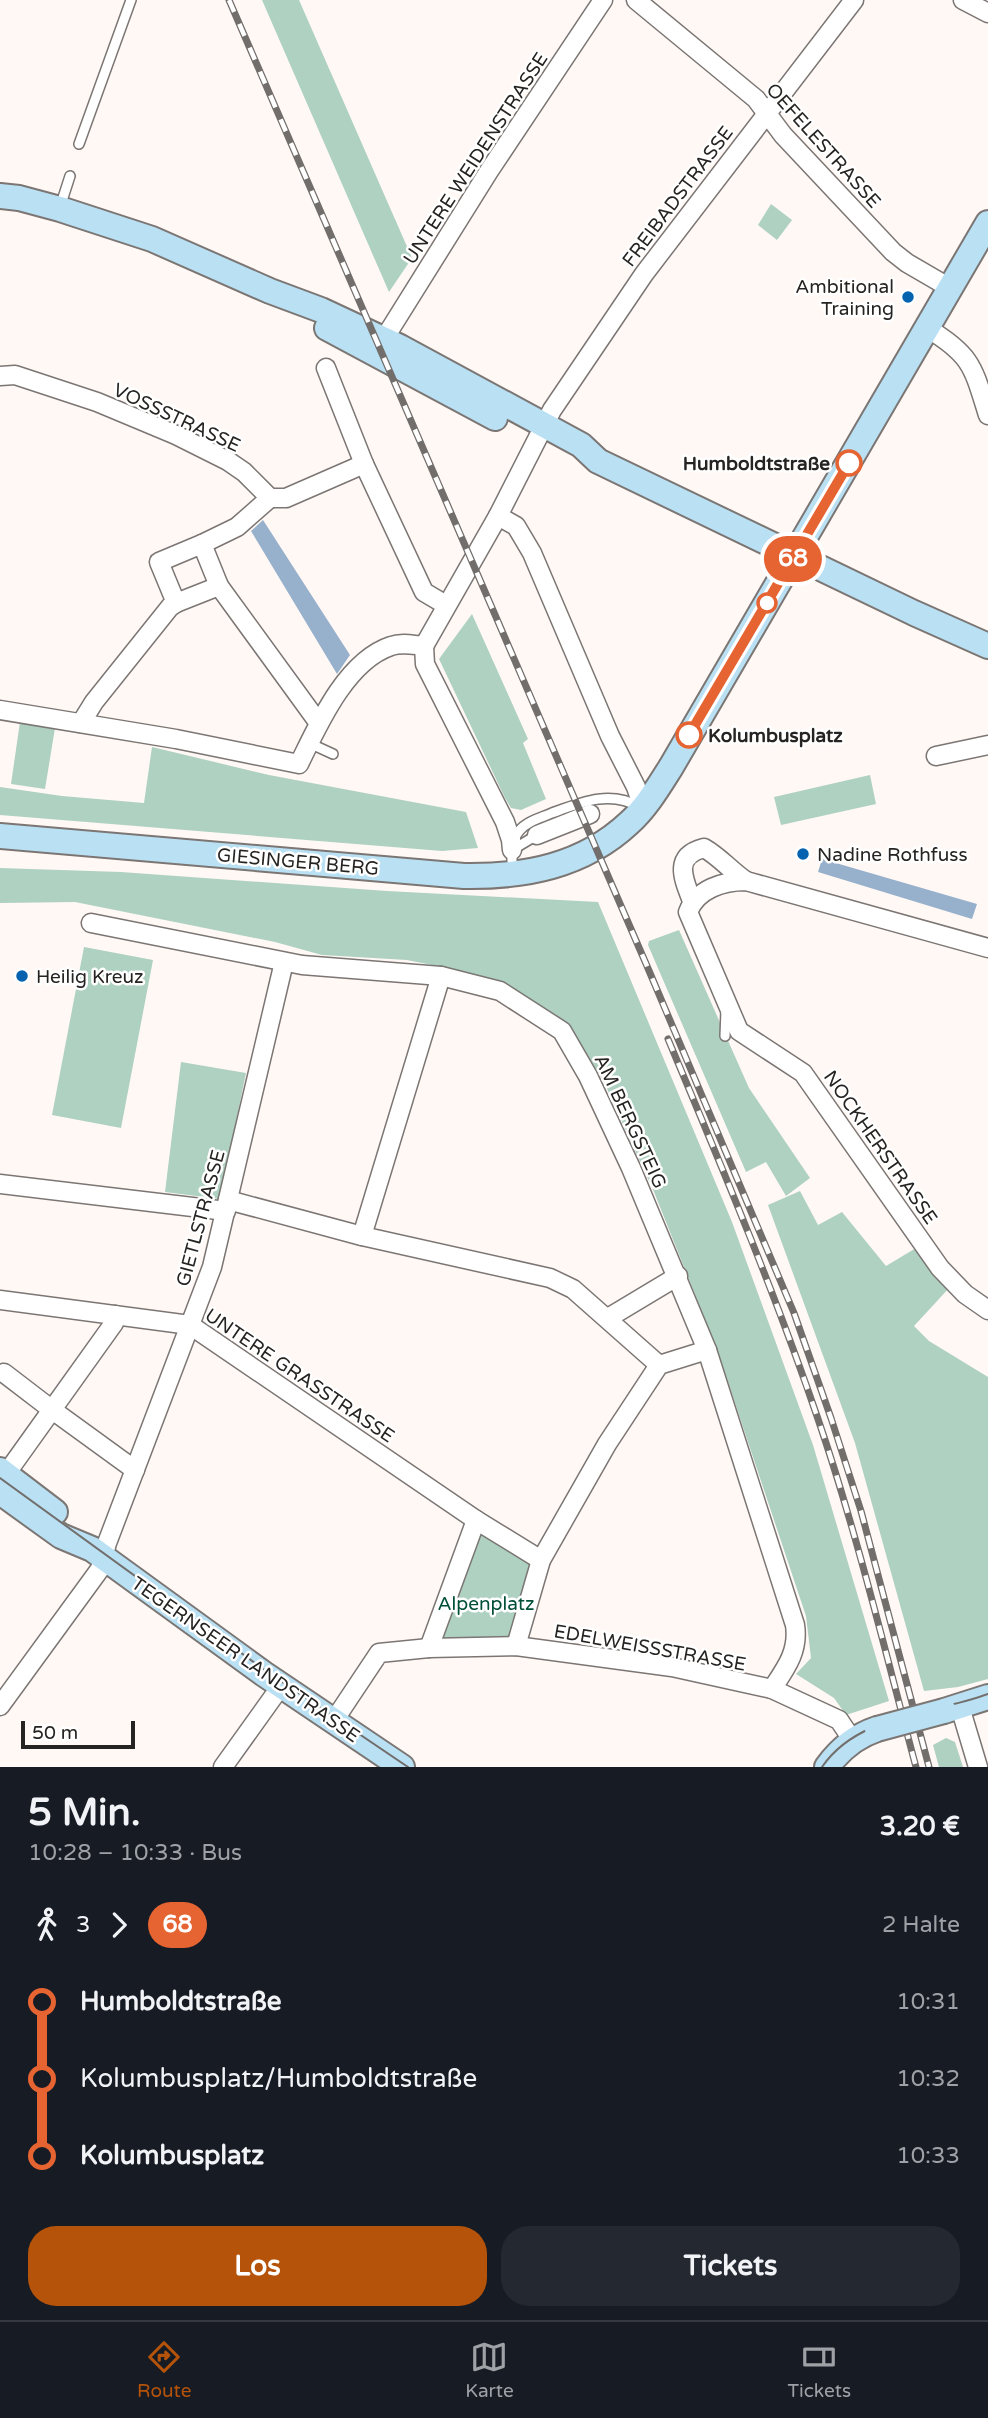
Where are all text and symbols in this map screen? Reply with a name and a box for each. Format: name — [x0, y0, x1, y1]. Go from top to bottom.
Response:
street label: UNTERE WEIDENSTRASSE — [399, 48, 553, 269]
street label: OEFELESTRASSE — [762, 79, 885, 213]
street label: FREIBADSTRASSE — [618, 122, 738, 271]
place label: Ambitional Training — [795, 276, 894, 320]
marker: Ambitional Training — [900, 289, 916, 305]
street label: VOSSSTRASSE — [110, 379, 244, 457]
marker: Humboldtstraße — [836, 450, 862, 476]
place label: Humboldtstraße — [683, 453, 830, 475]
line badge: 68 — [762, 536, 824, 582]
text: 68 — [778, 544, 808, 573]
unlabelled marker — [757, 593, 777, 613]
marker: Kolumbusplatz — [676, 722, 702, 748]
place label: Kolumbusplatz — [708, 725, 843, 748]
street label: GIESINGER BERG — [216, 844, 380, 880]
place label: Nadine Rothfuss — [817, 844, 968, 866]
marker: Nadine Rothfuss — [795, 846, 811, 862]
place label: Heilig Kreuz — [36, 966, 143, 988]
marker: Heilig Kreuz — [14, 968, 30, 984]
street label: AM BERGSTEIG — [589, 1051, 671, 1192]
street label: NOCKHERSTRASSE — [819, 1067, 942, 1229]
street label: GIETLSTRASSE — [172, 1148, 230, 1289]
street label: UNTERE GRASSTRASSE — [201, 1304, 398, 1447]
street label: TEGERNSEER LANDSTRASSE — [127, 1572, 364, 1747]
park label: Alpenplatz — [438, 1593, 535, 1615]
street label: EDELWEISSSTRASSE — [552, 1620, 748, 1676]
scale bar — [21, 1718, 135, 1750]
text: 50 m — [32, 1722, 78, 1744]
text: 5 Min. — [28, 1790, 141, 1836]
text: 3.20 € — [880, 1811, 960, 1842]
text: 10:28 – 10:33 · Bus — [28, 1839, 242, 1867]
icon: walk — [28, 1906, 66, 1944]
icon: forward — [100, 1906, 138, 1944]
text: 68 — [162, 1910, 193, 1939]
text: 3 — [76, 1911, 90, 1939]
text: 2 Halte — [882, 1911, 960, 1939]
text: Humboldtstraße — [80, 1986, 281, 2017]
text: 10:31 — [896, 1988, 960, 2016]
text: Kolumbusplatz/Humboldtstraße — [80, 2063, 477, 2094]
text: 10:32 — [896, 2065, 960, 2093]
text: Kolumbusplatz — [80, 2140, 264, 2171]
text: 10:33 — [896, 2142, 960, 2170]
button: Los — [28, 2226, 487, 2306]
button: Tickets — [501, 2226, 960, 2306]
tab: Route — [137, 2338, 191, 2402]
tab: Karte — [465, 2338, 514, 2402]
tab: Tickets — [788, 2338, 851, 2402]

